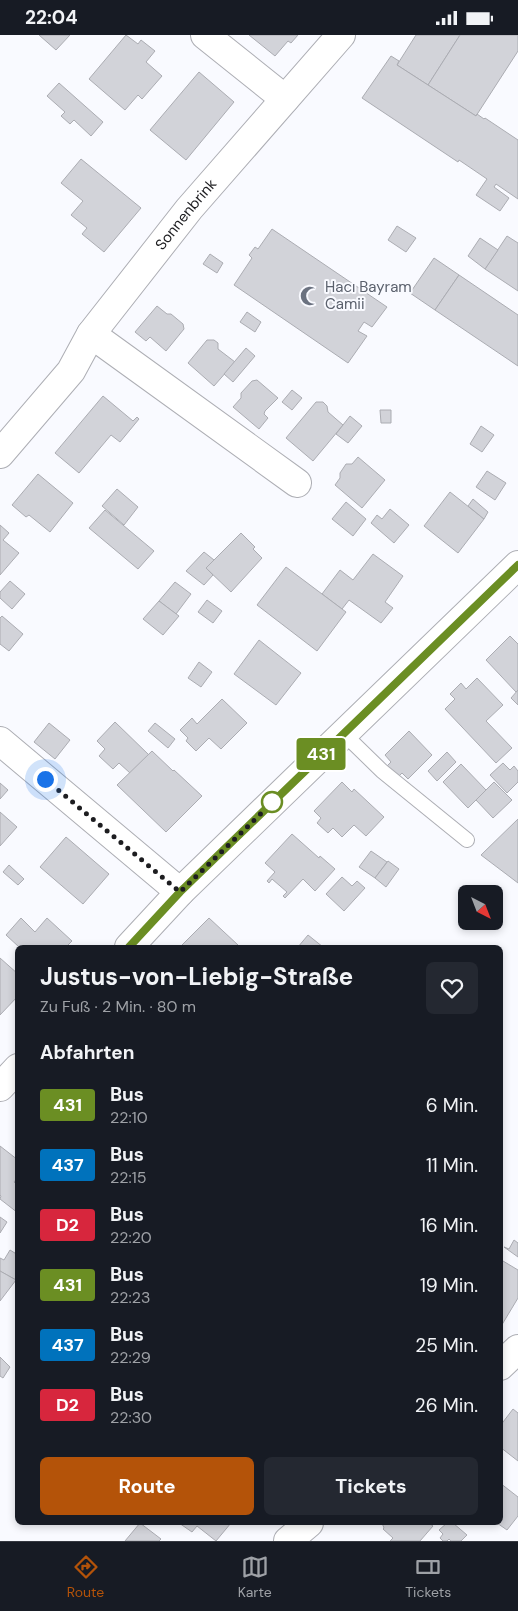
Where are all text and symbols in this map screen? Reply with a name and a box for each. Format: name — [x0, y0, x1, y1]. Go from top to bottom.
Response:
text: 22:04 — [25, 5, 77, 30]
street label: Sonnenbrink — [151, 174, 221, 254]
place label: Hacı Bayram Camii — [325, 277, 412, 314]
mosque icon: Hacı Bayram Camii — [299, 285, 321, 307]
line badge: 431 — [292, 738, 350, 770]
text: 431 — [307, 742, 335, 766]
your location — [33, 767, 58, 792]
unlabelled marker — [261, 791, 283, 813]
north arrow — [458, 885, 502, 930]
map controls — [458, 885, 503, 930]
text: Justus-von-Liebig-Straße — [40, 961, 353, 992]
button: heart — [426, 962, 478, 1014]
text: Zu Fuß · 2 Min. · 80 m — [40, 996, 196, 1017]
text: Abfahrten — [40, 1040, 134, 1065]
text: Bus — [110, 1082, 144, 1107]
text: 431 — [53, 1093, 82, 1117]
text: 6 Min. — [426, 1093, 478, 1118]
text: 22:10 — [110, 1107, 148, 1128]
text: Bus — [110, 1142, 144, 1167]
text: 437 — [51, 1153, 84, 1177]
text: 11 Min. — [426, 1153, 478, 1178]
text: 22:15 — [110, 1167, 146, 1188]
text: Bus — [110, 1202, 144, 1227]
text: D2 — [56, 1213, 79, 1237]
text: 16 Min. — [420, 1213, 478, 1238]
text: 22:20 — [110, 1227, 152, 1248]
text: Bus — [110, 1262, 144, 1287]
text: 431 — [53, 1273, 82, 1297]
text: 19 Min. — [420, 1273, 478, 1298]
text: 22:23 — [110, 1287, 150, 1308]
text: Bus — [110, 1322, 144, 1347]
text: 437 — [51, 1333, 84, 1357]
text: 25 Min. — [415, 1333, 478, 1358]
text: 22:29 — [110, 1347, 151, 1368]
text: Bus — [110, 1382, 144, 1407]
text: D2 — [56, 1393, 79, 1417]
text: 26 Min. — [415, 1393, 478, 1418]
text: 22:30 — [110, 1407, 152, 1428]
button: Route — [40, 1457, 254, 1515]
button: Tickets — [264, 1457, 478, 1515]
tab: Route — [67, 1553, 104, 1601]
tab: Karte — [238, 1553, 272, 1601]
tab: Tickets — [405, 1553, 451, 1601]

